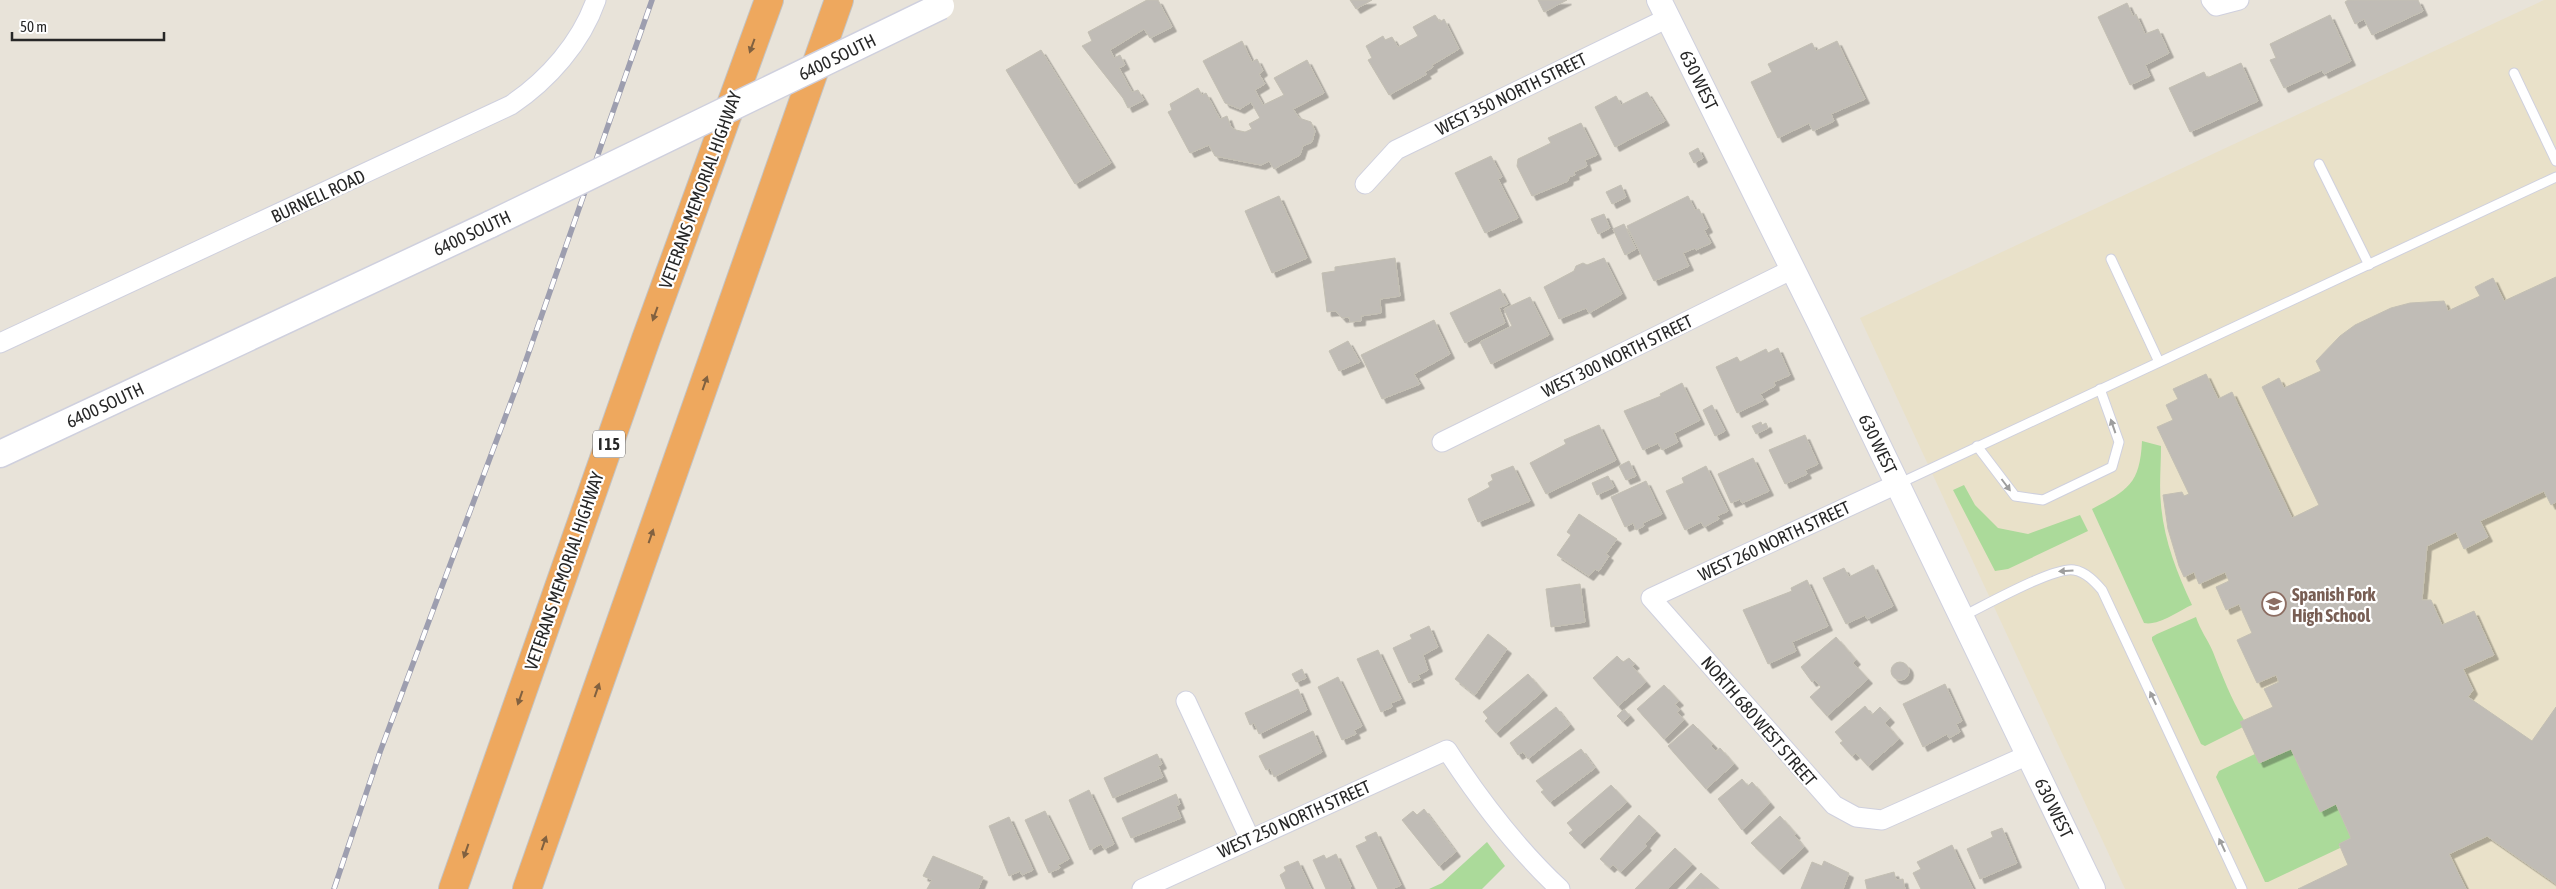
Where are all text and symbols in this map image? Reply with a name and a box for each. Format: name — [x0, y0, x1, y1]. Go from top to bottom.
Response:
scale bar — [12, 10, 165, 42]
text: 50 m — [20, 18, 47, 35]
street label: 6400 SOUTH — [795, 29, 879, 85]
one-way arrow — [748, 39, 756, 54]
street label: 630 WEST — [1676, 47, 1723, 113]
street label: WEST 350 NORTH STREET — [1432, 48, 1590, 140]
street label: VETERANS MEMORIAL HIGHWAY — [655, 89, 745, 291]
street label: BURNELL ROAD — [268, 165, 368, 227]
street label: 6400 SOUTH — [430, 206, 514, 260]
one-way arrow — [651, 307, 659, 322]
street label: WEST 300 NORTH STREET — [1538, 310, 1696, 402]
one-way arrow — [701, 375, 709, 390]
street label: 6400 SOUTH — [63, 378, 147, 432]
street label: 630 WEST — [1855, 411, 1902, 477]
one-way arrow — [2109, 418, 2117, 433]
road number: I 15 — [593, 430, 625, 458]
street label: VETERANS MEMORIAL HIGHWAY — [520, 469, 608, 673]
one-way arrow — [2001, 478, 2011, 492]
street label: WEST 260 NORTH STREET — [1695, 497, 1853, 585]
one-way arrow — [648, 529, 655, 544]
one-way arrow — [2058, 567, 2074, 575]
place label: Spanish Fork High School — [2292, 584, 2377, 626]
school or university icon: Spanish Fork High School — [2261, 591, 2287, 617]
street label: NORTH 680 WEST STREET — [1697, 652, 1821, 790]
one-way arrow — [594, 682, 601, 697]
one-way arrow — [2149, 690, 2157, 705]
one-way arrow — [516, 691, 524, 706]
street label: 630 WEST — [2031, 775, 2078, 841]
street label: WEST 250 NORTH STREET — [1214, 776, 1374, 862]
one-way arrow — [540, 835, 548, 850]
one-way arrow — [2218, 838, 2226, 852]
one-way arrow — [462, 844, 469, 859]

